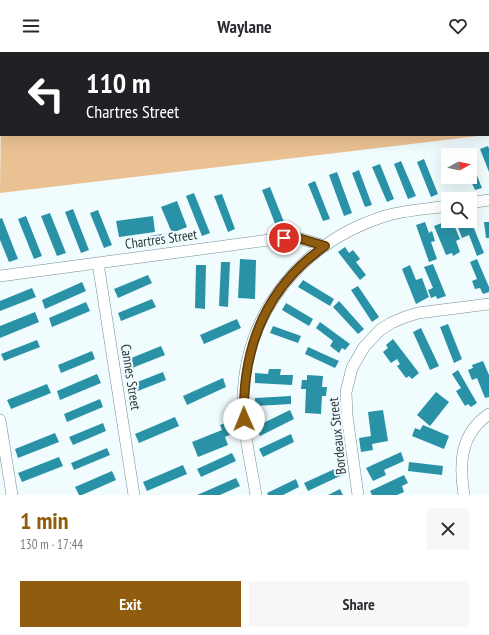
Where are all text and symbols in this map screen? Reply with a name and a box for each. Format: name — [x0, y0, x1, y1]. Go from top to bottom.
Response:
icon: menu — [20, 15, 42, 37]
text: Waylane — [217, 15, 272, 38]
icon: heart — [447, 15, 469, 37]
text: 110 m — [86, 64, 150, 101]
icon: left — [20, 68, 72, 120]
text: Chartres Street — [86, 100, 179, 123]
north arrow — [441, 148, 477, 184]
map controls — [441, 148, 477, 228]
button: search — [441, 192, 477, 228]
pin — [267, 221, 301, 255]
street label: Chartres Street — [124, 225, 198, 253]
icon: arrive — [273, 227, 295, 249]
street label: Cannes Street — [117, 343, 145, 411]
street label: Bordeaux Street — [324, 396, 350, 475]
position arrow — [223, 398, 265, 440]
text: 1 min — [20, 505, 68, 536]
button: close — [427, 508, 469, 550]
text: 130 m · 17:44 — [20, 536, 83, 553]
button: Exit — [20, 581, 241, 627]
button: Share — [249, 581, 469, 627]

